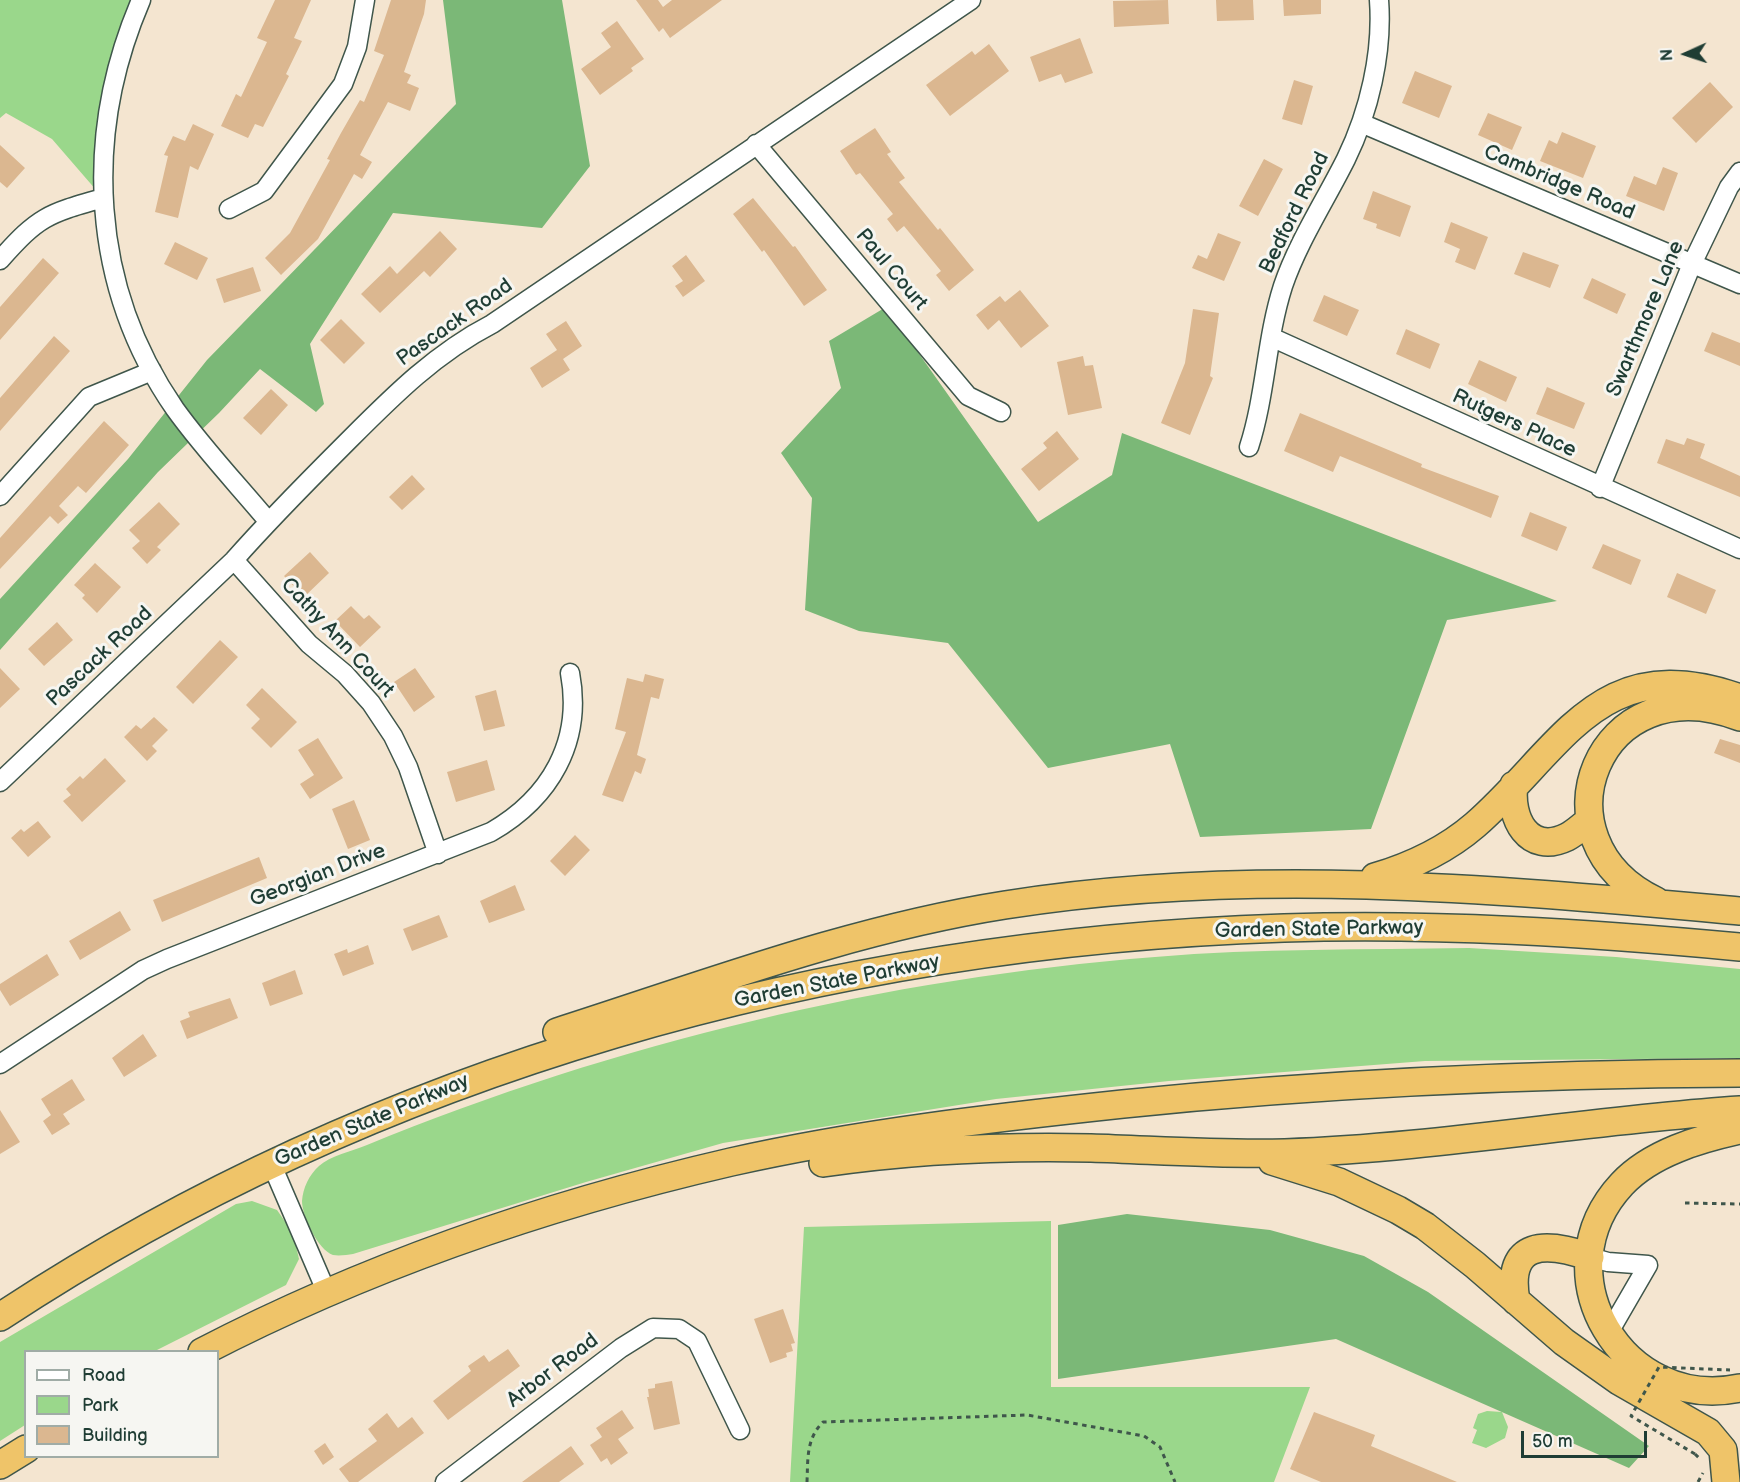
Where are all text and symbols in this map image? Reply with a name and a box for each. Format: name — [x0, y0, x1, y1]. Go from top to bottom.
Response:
north arrow — [1656, 24, 1716, 84]
text: N — [1658, 48, 1677, 61]
street label: Cambridge Road — [1480, 140, 1638, 226]
street label: Bedford Road — [1255, 148, 1335, 278]
street label: Paul Court — [850, 224, 932, 316]
street label: Swarthmore Lane — [1602, 237, 1690, 401]
street label: Pascack Road — [392, 274, 518, 372]
street label: Rutgers Place — [1448, 384, 1580, 464]
street label: Cathy Ann Court — [275, 573, 399, 703]
street label: Pascack Road — [42, 602, 158, 712]
street label: Georgian Drive — [247, 839, 389, 913]
street label: Garden State Parkway — [1214, 916, 1424, 944]
street label: Garden State Parkway — [732, 950, 942, 1014]
street label: Garden State Parkway — [271, 1069, 473, 1173]
street label: Arbor Road — [502, 1328, 604, 1414]
legend — [24, 1350, 219, 1458]
text: Road — [82, 1365, 126, 1386]
text: Park — [82, 1395, 118, 1416]
scale bar — [1524, 1419, 1650, 1457]
text: Building — [82, 1425, 148, 1446]
text: 50 m — [1532, 1431, 1573, 1452]

